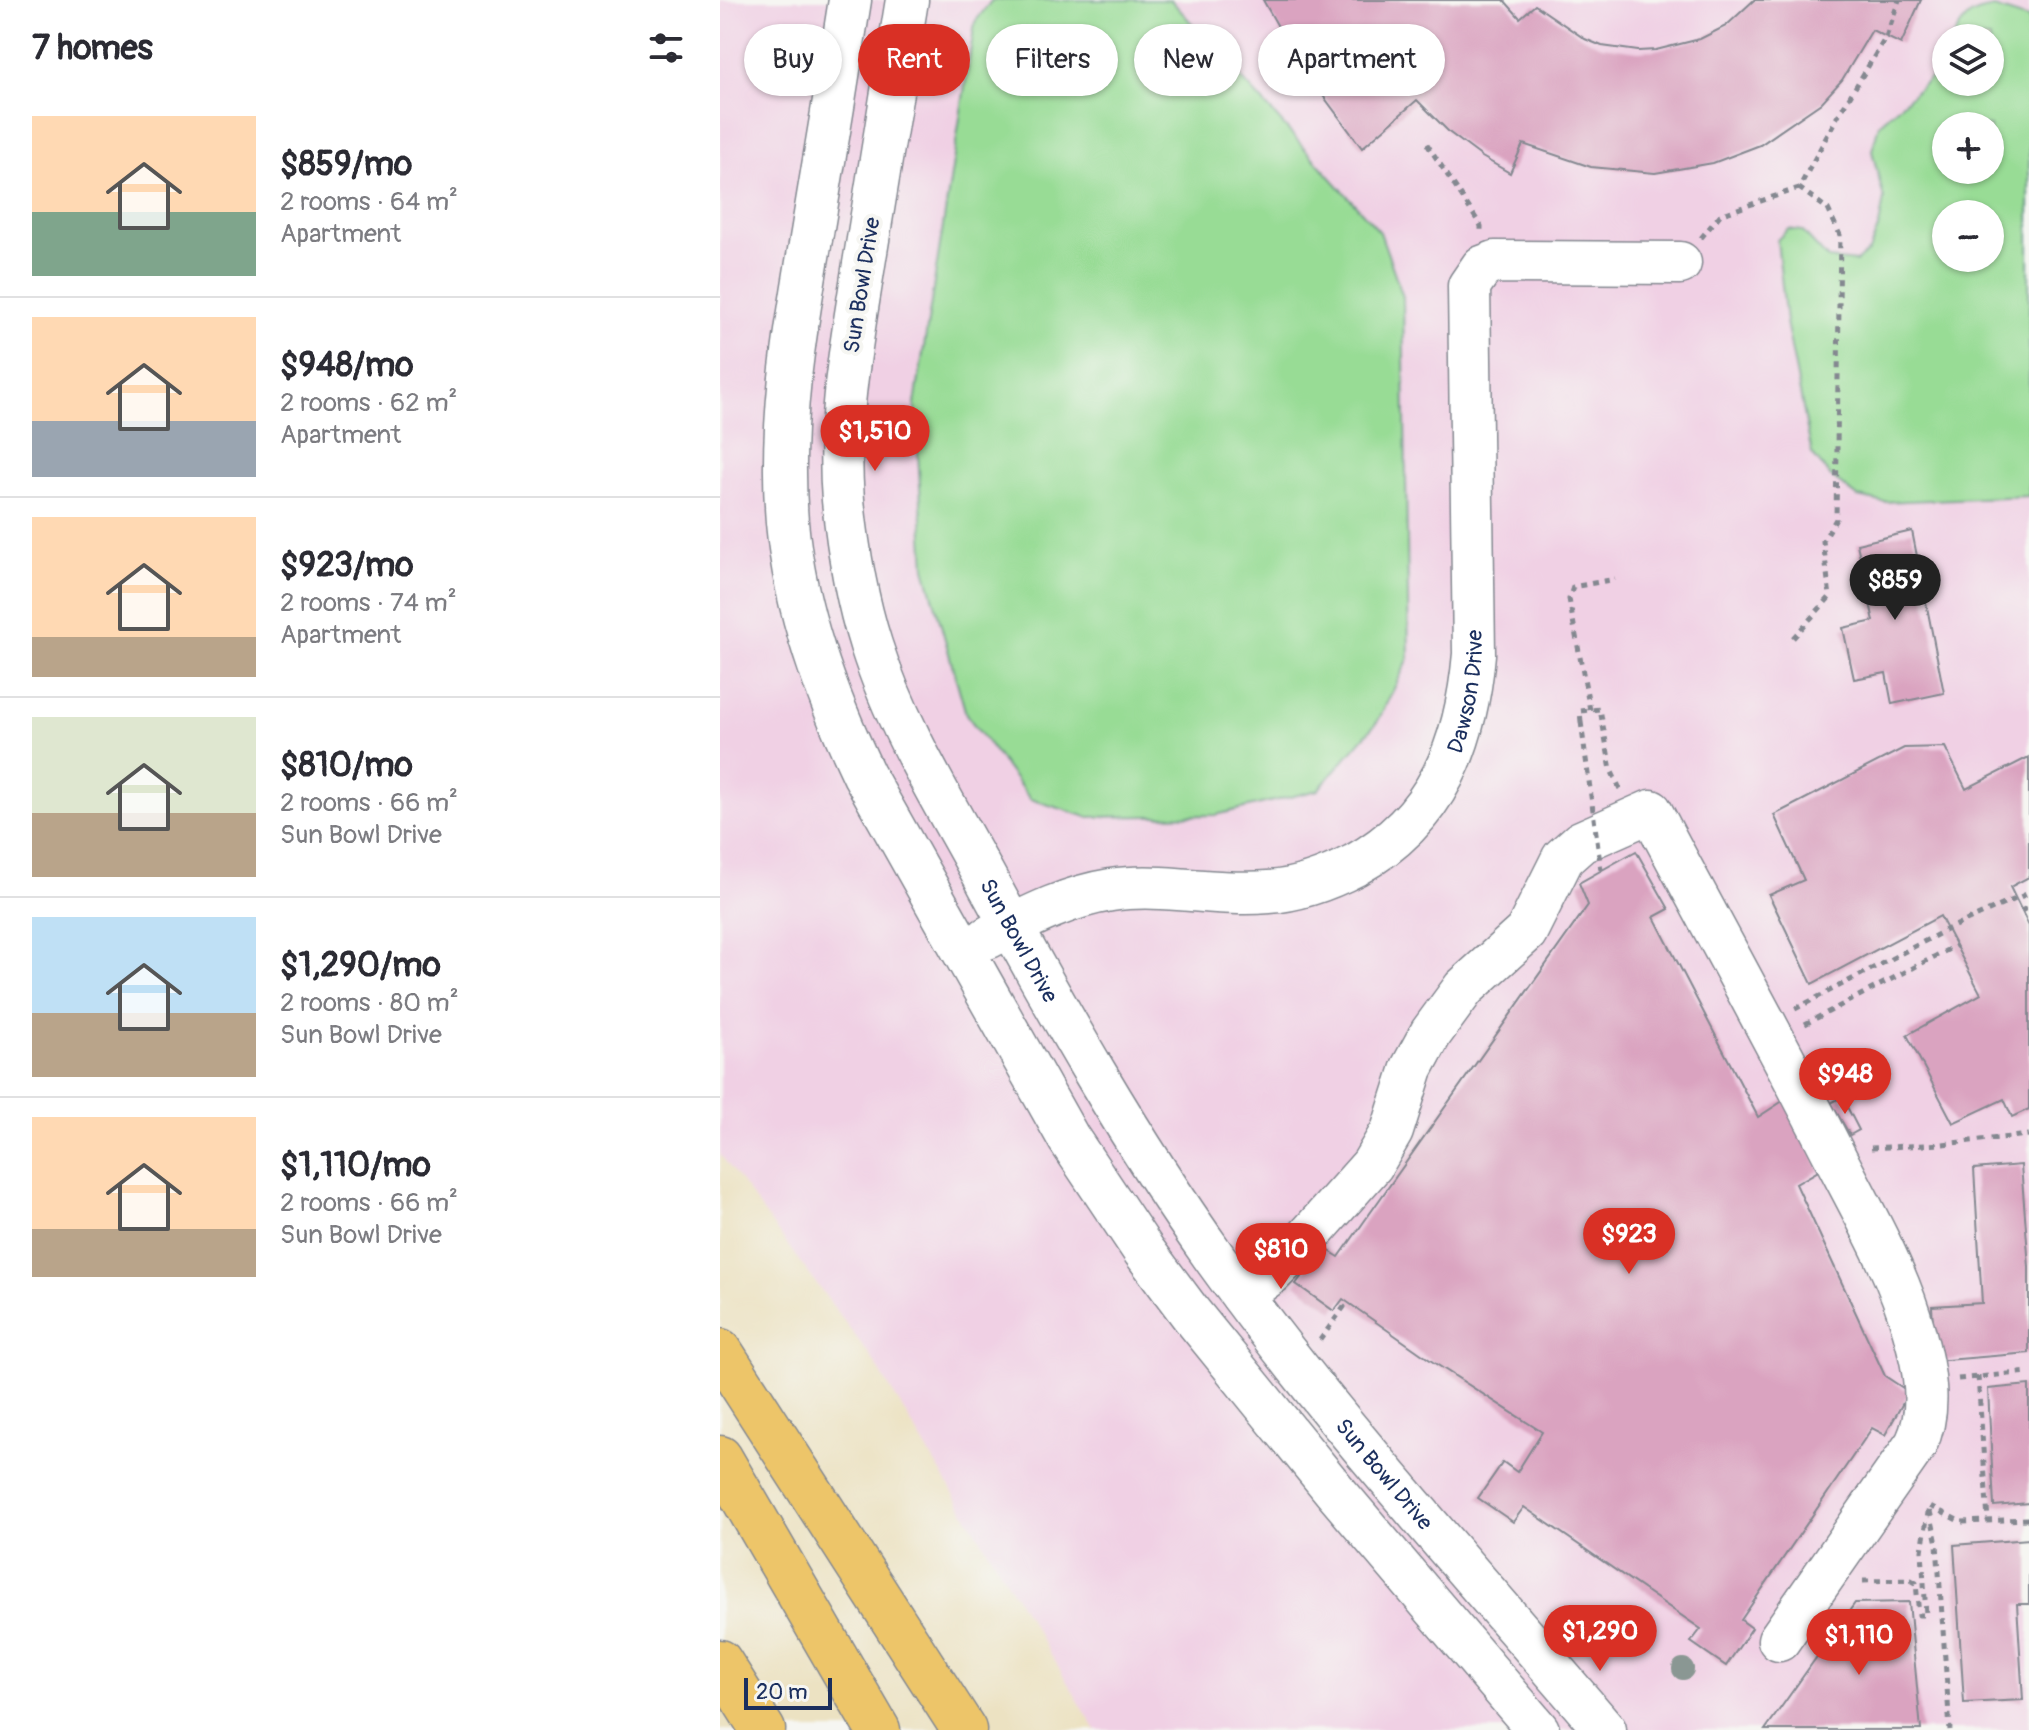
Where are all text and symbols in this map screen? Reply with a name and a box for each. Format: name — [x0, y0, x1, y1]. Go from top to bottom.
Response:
chip: Buy — [744, 24, 842, 96]
chip: Rent — [858, 24, 970, 96]
chip: Filters — [986, 24, 1118, 96]
chip: New — [1134, 24, 1242, 96]
chip: Apartment — [1258, 24, 1445, 96]
map controls — [1932, 24, 2004, 272]
button: layers — [1932, 24, 2004, 96]
icon: filters — [644, 26, 688, 70]
text: 7 homes — [32, 27, 153, 70]
button: + — [1932, 112, 2004, 184]
text: $859/mo — [280, 143, 412, 186]
icon: home — [96, 148, 192, 244]
text: 2 rooms · 64 m² — [280, 186, 458, 218]
button: − — [1932, 200, 2004, 272]
street label: Sun Bowl Drive — [837, 215, 887, 355]
text: Apartment — [280, 218, 401, 250]
text: $948/mo — [280, 344, 413, 387]
icon: home — [96, 349, 192, 445]
text: 2 rooms · 62 m² — [280, 387, 457, 419]
pin: $1,510 — [810, 405, 940, 473]
text: $1,510 — [839, 415, 911, 447]
text: Apartment — [280, 419, 401, 451]
text: $923/mo — [280, 544, 414, 587]
icon: home — [96, 549, 192, 645]
pin: $859 — [1848, 554, 1942, 622]
text: $859 — [1868, 564, 1922, 596]
text: 2 rooms · 74 m² — [280, 587, 457, 619]
text: Apartment — [280, 619, 401, 651]
street label: Dawson Drive — [1441, 629, 1489, 757]
text: $810/mo — [280, 744, 413, 787]
icon: home — [96, 749, 192, 845]
text: 2 rooms · 66 m² — [280, 787, 458, 819]
text: Sun Bowl Drive — [280, 819, 442, 851]
street label: Sun Bowl Drive — [973, 874, 1064, 1008]
text: $1,290/mo — [280, 944, 441, 987]
icon: home — [96, 949, 192, 1045]
text: 2 rooms · 80 m² — [280, 987, 459, 1019]
text: Sun Bowl Drive — [280, 1019, 442, 1051]
pin: $948 — [1798, 1048, 1892, 1116]
text: $948 — [1817, 1058, 1873, 1090]
text: $1,110/mo — [280, 1144, 431, 1187]
icon: home — [96, 1149, 192, 1245]
text: 2 rooms · 66 m² — [280, 1187, 458, 1219]
pin: $923 — [1582, 1208, 1676, 1276]
text: $923 — [1601, 1218, 1657, 1250]
text: Sun Bowl Drive — [280, 1219, 442, 1251]
pin: $810 — [1234, 1223, 1328, 1291]
text: $810 — [1253, 1233, 1309, 1265]
street label: Sun Bowl Drive — [1329, 1413, 1439, 1536]
pin: $1,290 — [1535, 1605, 1665, 1673]
pin: $1,110 — [1794, 1609, 1924, 1677]
text: $1,290 — [1562, 1615, 1638, 1647]
text: $1,110 — [1825, 1619, 1893, 1651]
scale bar — [744, 1674, 832, 1710]
text: 20 m — [756, 1678, 808, 1706]

